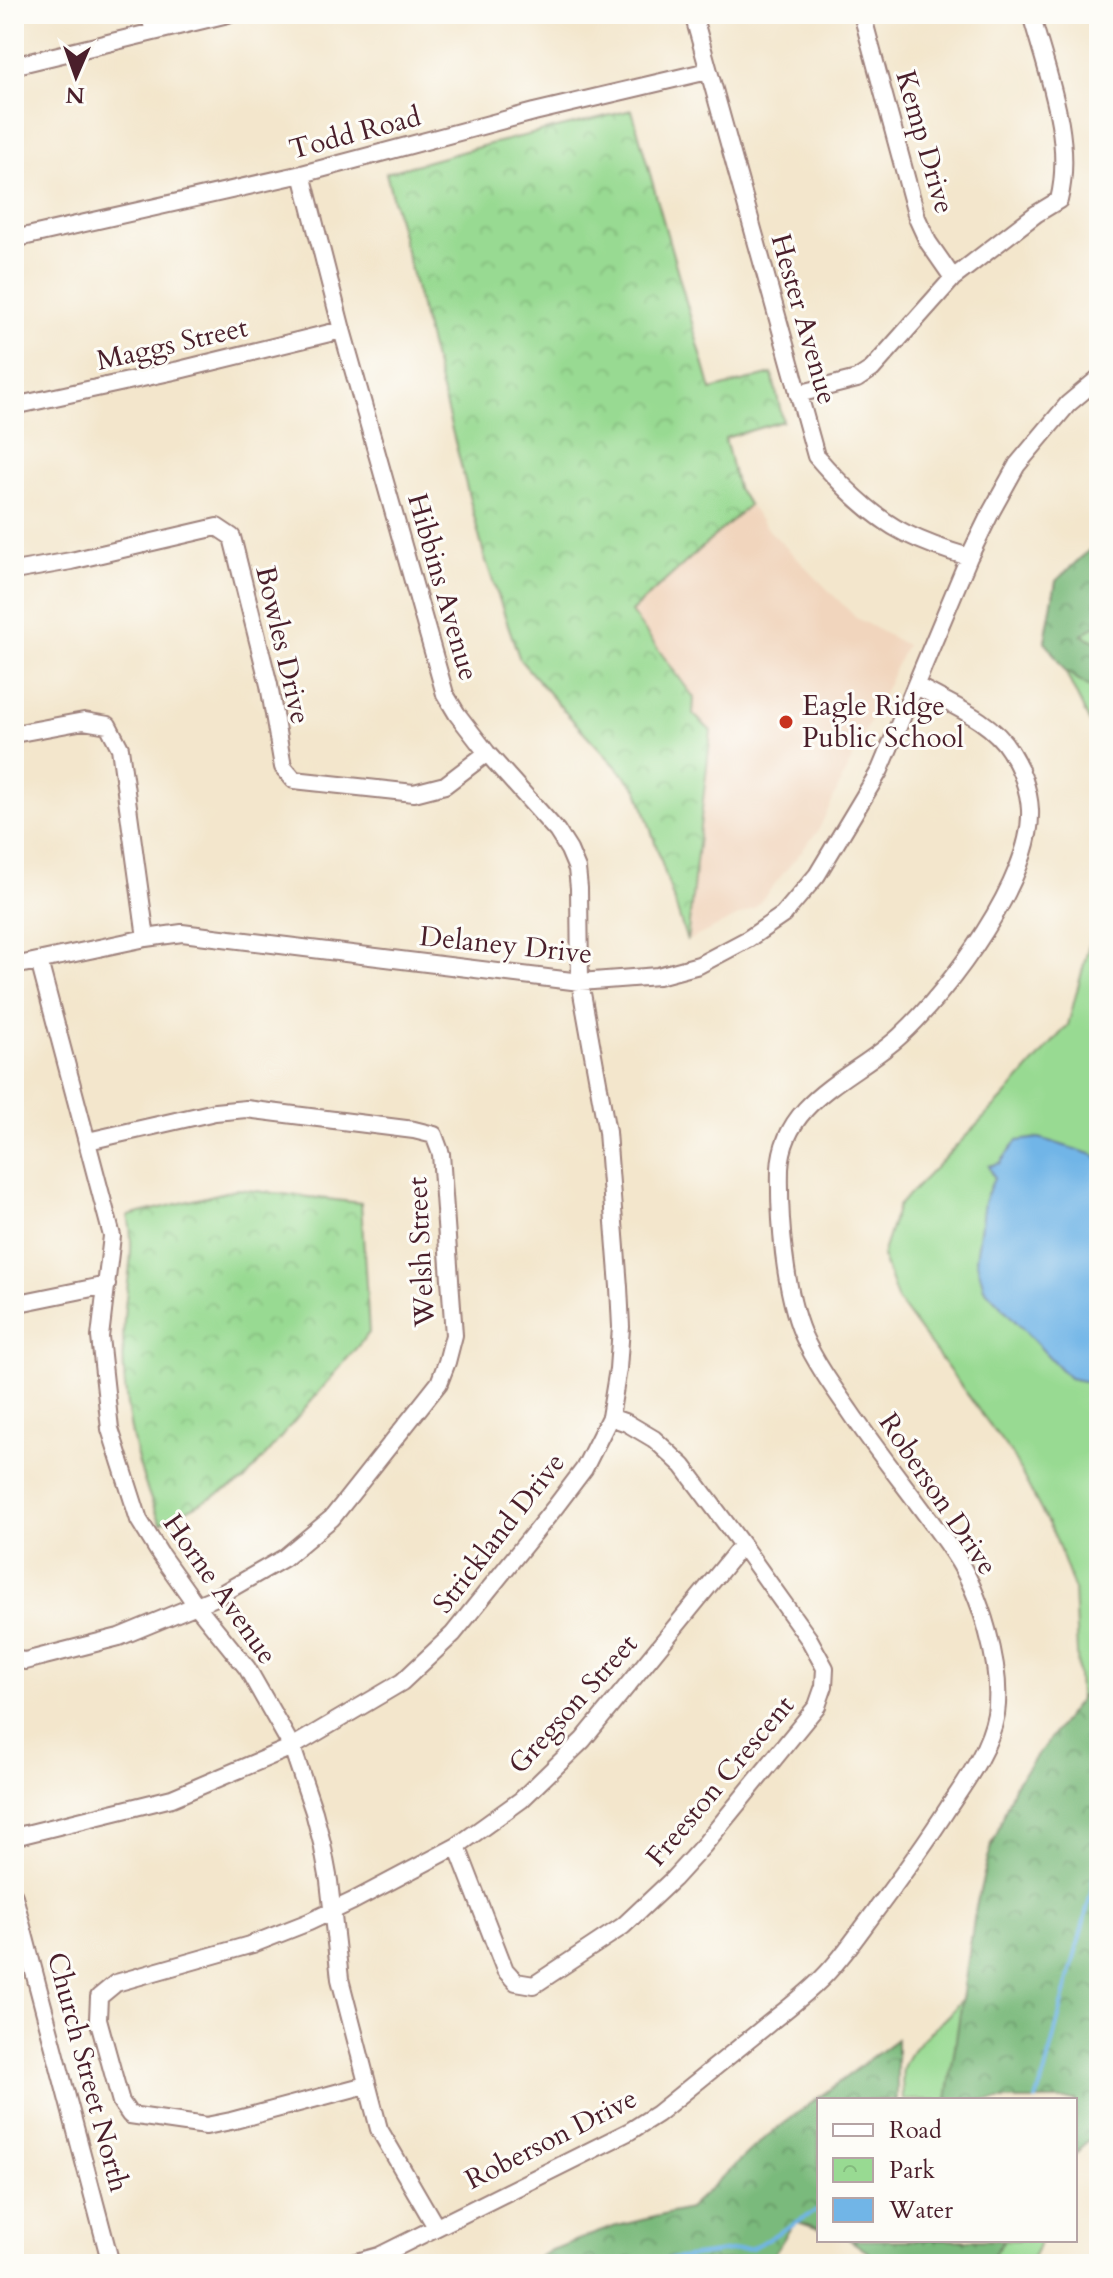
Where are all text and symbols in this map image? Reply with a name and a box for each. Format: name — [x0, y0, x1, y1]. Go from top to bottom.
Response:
north arrow — [36, 36, 116, 116]
street label: Kemp Drive — [886, 66, 964, 218]
text: N — [65, 80, 85, 110]
street label: Todd Road — [285, 97, 425, 169]
street label: Hester Avenue — [762, 229, 846, 409]
street label: Maggs Street — [93, 308, 252, 380]
street label: Hibbins Avenue — [398, 489, 488, 685]
street label: Bowles Drive — [246, 562, 320, 728]
place label: Eagle Ridge Public School — [802, 687, 964, 757]
marker: Eagle Ridge Public School — [777, 713, 795, 731]
street label: Delaney Drive — [418, 917, 594, 973]
street label: Welsh Street — [398, 1176, 444, 1329]
street label: Roberson Drive — [870, 1405, 1006, 1583]
street label: Strickland Drive — [424, 1445, 574, 1621]
street label: Horne Avenue — [154, 1506, 286, 1672]
street label: Gregson Street — [500, 1626, 646, 1782]
street label: Freeston Crescent — [637, 1687, 803, 1875]
street label: Church Street North — [38, 1948, 138, 2196]
street label: Roberson Drive — [459, 2079, 643, 2199]
legend — [817, 2098, 1077, 2242]
text: Road — [889, 2114, 942, 2147]
text: Park — [889, 2154, 935, 2187]
text: Water — [888, 2194, 953, 2227]

